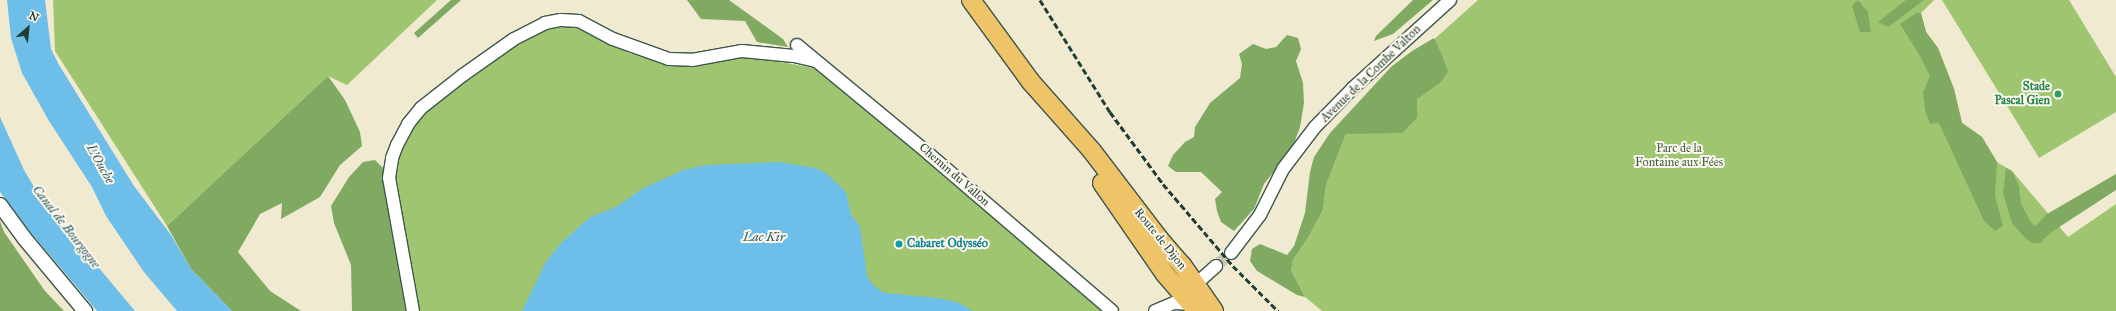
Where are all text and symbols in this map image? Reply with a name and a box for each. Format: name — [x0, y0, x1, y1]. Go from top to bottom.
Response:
north arrow — [8, 8, 48, 48]
text: N — [27, 9, 41, 25]
street label: Avenue de la Combe Valton — [1318, 22, 1424, 126]
place label: Stade Pascal Gien — [1994, 80, 2050, 108]
marker: Stade Pascal Gien — [2053, 89, 2063, 99]
street label: Chemin du Vallon — [916, 140, 992, 210]
water label: L'Ouche — [83, 141, 117, 187]
park label: Parc de la Fontaine aux Fées — [1635, 142, 1723, 170]
water label: Canal de Bourgogne — [29, 182, 103, 272]
street label: Route de Dijon — [1131, 205, 1189, 273]
water label: Lac Kir — [743, 229, 785, 245]
place label: Cabaret Odysséo — [907, 237, 988, 251]
marker: Cabaret Odysséo — [894, 239, 904, 249]

